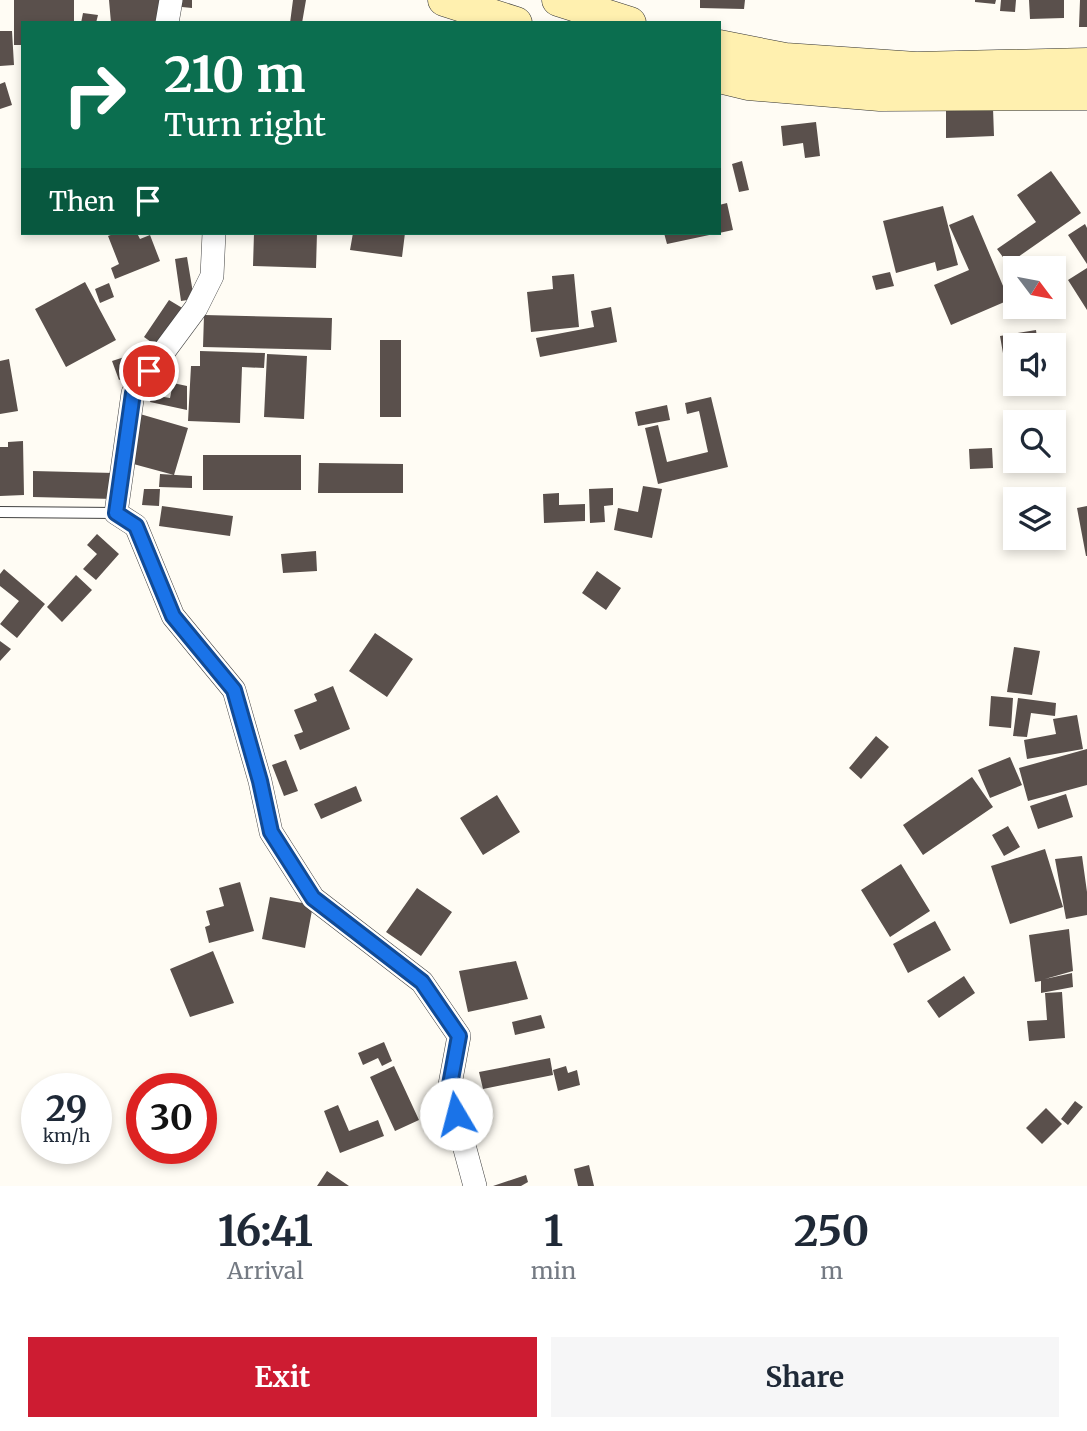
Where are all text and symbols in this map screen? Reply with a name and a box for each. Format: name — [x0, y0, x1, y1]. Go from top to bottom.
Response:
text: 210 m — [164, 44, 305, 105]
icon: right — [49, 49, 140, 140]
text: Turn right — [164, 105, 326, 145]
icon: arrive — [129, 182, 167, 220]
text: Then — [49, 185, 115, 218]
north arrow — [1003, 256, 1066, 318]
map controls — [1003, 256, 1066, 550]
button: sound — [1003, 333, 1066, 396]
pin — [119, 341, 179, 401]
icon: arrive — [130, 352, 168, 390]
button: search — [1003, 410, 1066, 473]
button: layers — [1003, 487, 1066, 550]
speed limit sign: 30 — [126, 1073, 217, 1164]
position arrow — [419, 1077, 493, 1151]
text: 29 — [46, 1087, 87, 1131]
text: km/h — [43, 1124, 90, 1147]
text: 16:41 — [218, 1205, 313, 1257]
text: 1 — [544, 1205, 563, 1257]
text: 250 — [794, 1205, 869, 1257]
text: Arrival — [227, 1256, 304, 1285]
text: min — [531, 1256, 576, 1285]
text: m — [820, 1256, 843, 1285]
button: Exit — [28, 1337, 537, 1417]
button: Share — [551, 1337, 1059, 1417]

